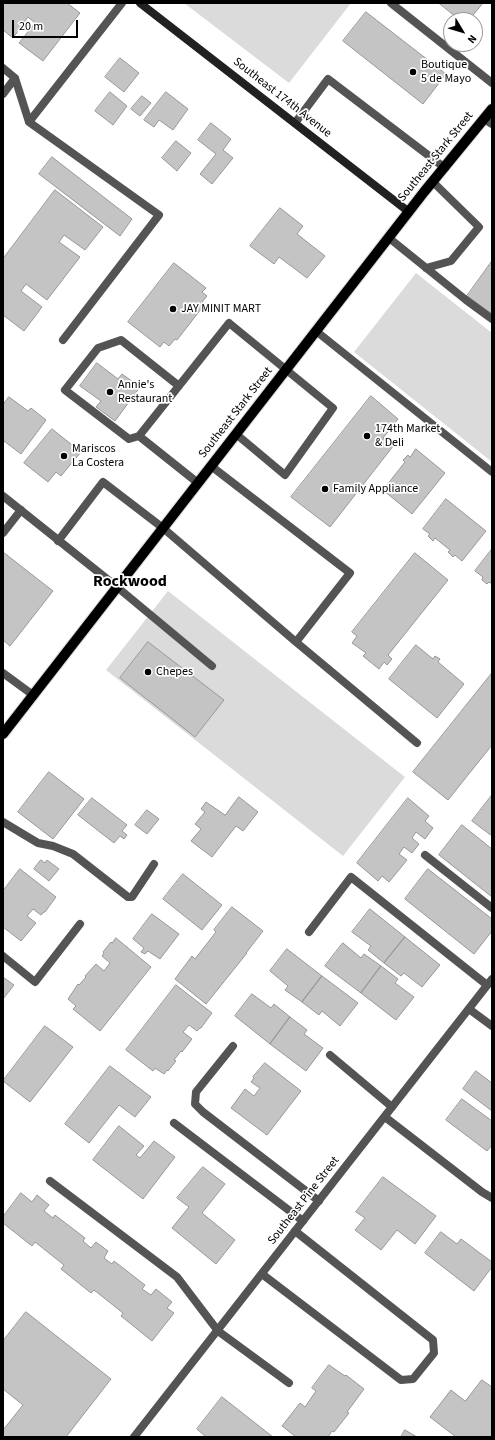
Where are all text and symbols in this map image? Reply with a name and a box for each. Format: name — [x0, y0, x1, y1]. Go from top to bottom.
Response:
scale bar — [14, 12, 80, 38]
north arrow — [443, 12, 483, 52]
text: 20 m — [19, 18, 43, 35]
text: N — [464, 32, 480, 47]
street label: Southeast 174th Avenue — [230, 55, 334, 141]
place label: Boutique 5 de Mayo — [421, 58, 471, 86]
marker: Boutique 5 de Mayo — [408, 67, 418, 77]
street label: Southeast Stark Street — [395, 109, 477, 205]
place label: JAY MINIT MART — [181, 302, 261, 316]
marker: JAY MINIT MART — [168, 304, 178, 314]
street label: Southeast Stark Street — [196, 365, 276, 461]
place label: Annie's Restaurant — [118, 378, 172, 406]
marker: Annie's Restaurant — [105, 387, 115, 397]
place label: 174th Market & Deli — [375, 422, 440, 450]
marker: 174th Market & Deli — [362, 431, 372, 441]
place label: Mariscos La Costera — [72, 442, 124, 470]
marker: Mariscos La Costera — [59, 451, 69, 461]
place label: Family Appliance — [333, 482, 418, 496]
marker: Family Appliance — [320, 484, 330, 494]
district label: Rockwood — [93, 572, 167, 592]
place label: Chepes — [156, 665, 193, 679]
marker: Chepes — [143, 667, 153, 677]
street label: Southeast Pine Street — [265, 1154, 343, 1248]

